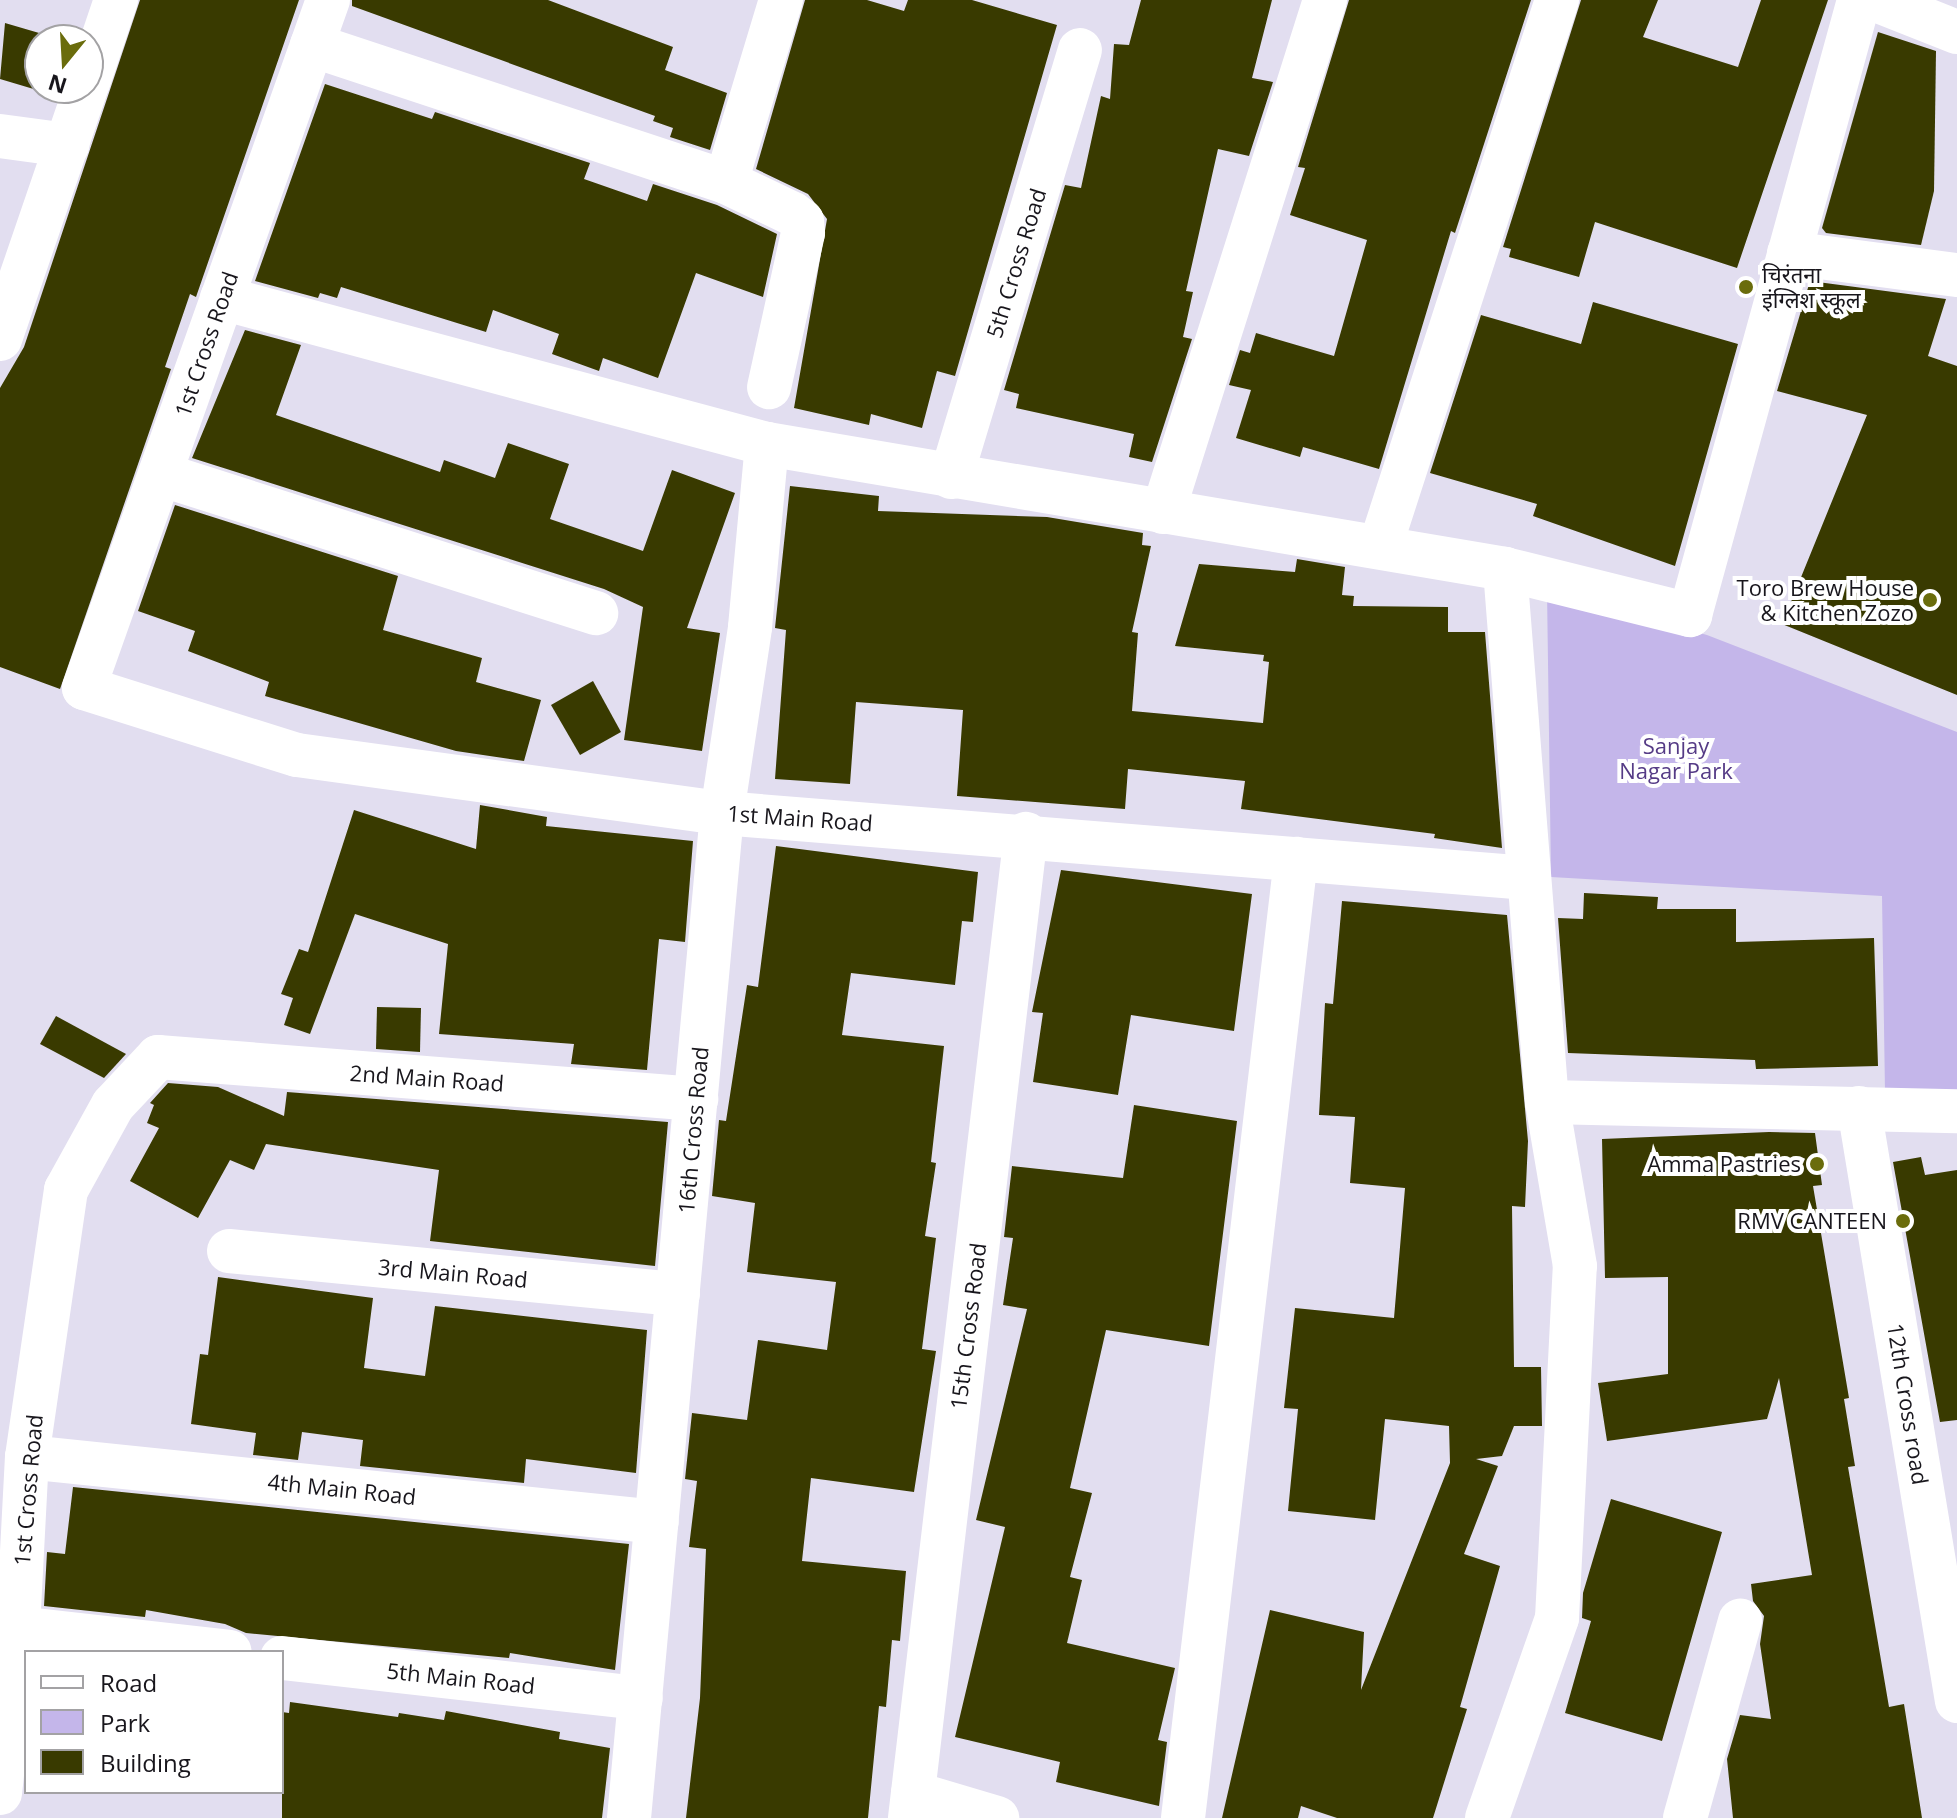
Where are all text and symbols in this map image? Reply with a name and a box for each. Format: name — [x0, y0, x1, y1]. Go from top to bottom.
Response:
north arrow — [24, 24, 104, 104]
text: N — [44, 68, 70, 102]
street label: 5th Cross Road — [981, 185, 1051, 341]
place label: चिरंतना इंग्लिश स्कूल — [1762, 261, 1861, 312]
street label: 1st Cross Road — [169, 268, 243, 420]
marker: चिरंतना इंग्लिश स्कूल — [1737, 278, 1755, 296]
place label: Toro Brew House & Kitchen Zozo — [1737, 574, 1914, 626]
marker: Toro Brew House & Kitchen Zozo — [1921, 591, 1939, 609]
park label: Sanjay Nagar Park — [1619, 732, 1733, 784]
street label: 1st Main Road — [726, 800, 874, 836]
street label: 16th Cross Road — [673, 1045, 713, 1215]
street label: 2nd Main Road — [349, 1059, 505, 1097]
place label: Amma Pastries — [1647, 1151, 1801, 1177]
marker: Amma Pastries — [1808, 1155, 1826, 1173]
place label: RMV CANTEEN — [1737, 1208, 1887, 1234]
marker: RMV CANTEEN — [1894, 1212, 1912, 1230]
street label: 15th Cross Road — [945, 1241, 991, 1411]
street label: 3rd Main Road — [377, 1253, 529, 1293]
street label: 12th Cross road — [1882, 1321, 1934, 1487]
street label: 1st Cross Road — [8, 1413, 48, 1567]
street label: 4th Main Road — [267, 1468, 417, 1510]
legend — [24, 1650, 284, 1794]
street label: 5th Main Road — [386, 1657, 536, 1699]
text: Road — [100, 1666, 157, 1699]
text: Park — [100, 1706, 150, 1739]
text: Building — [100, 1746, 191, 1779]

